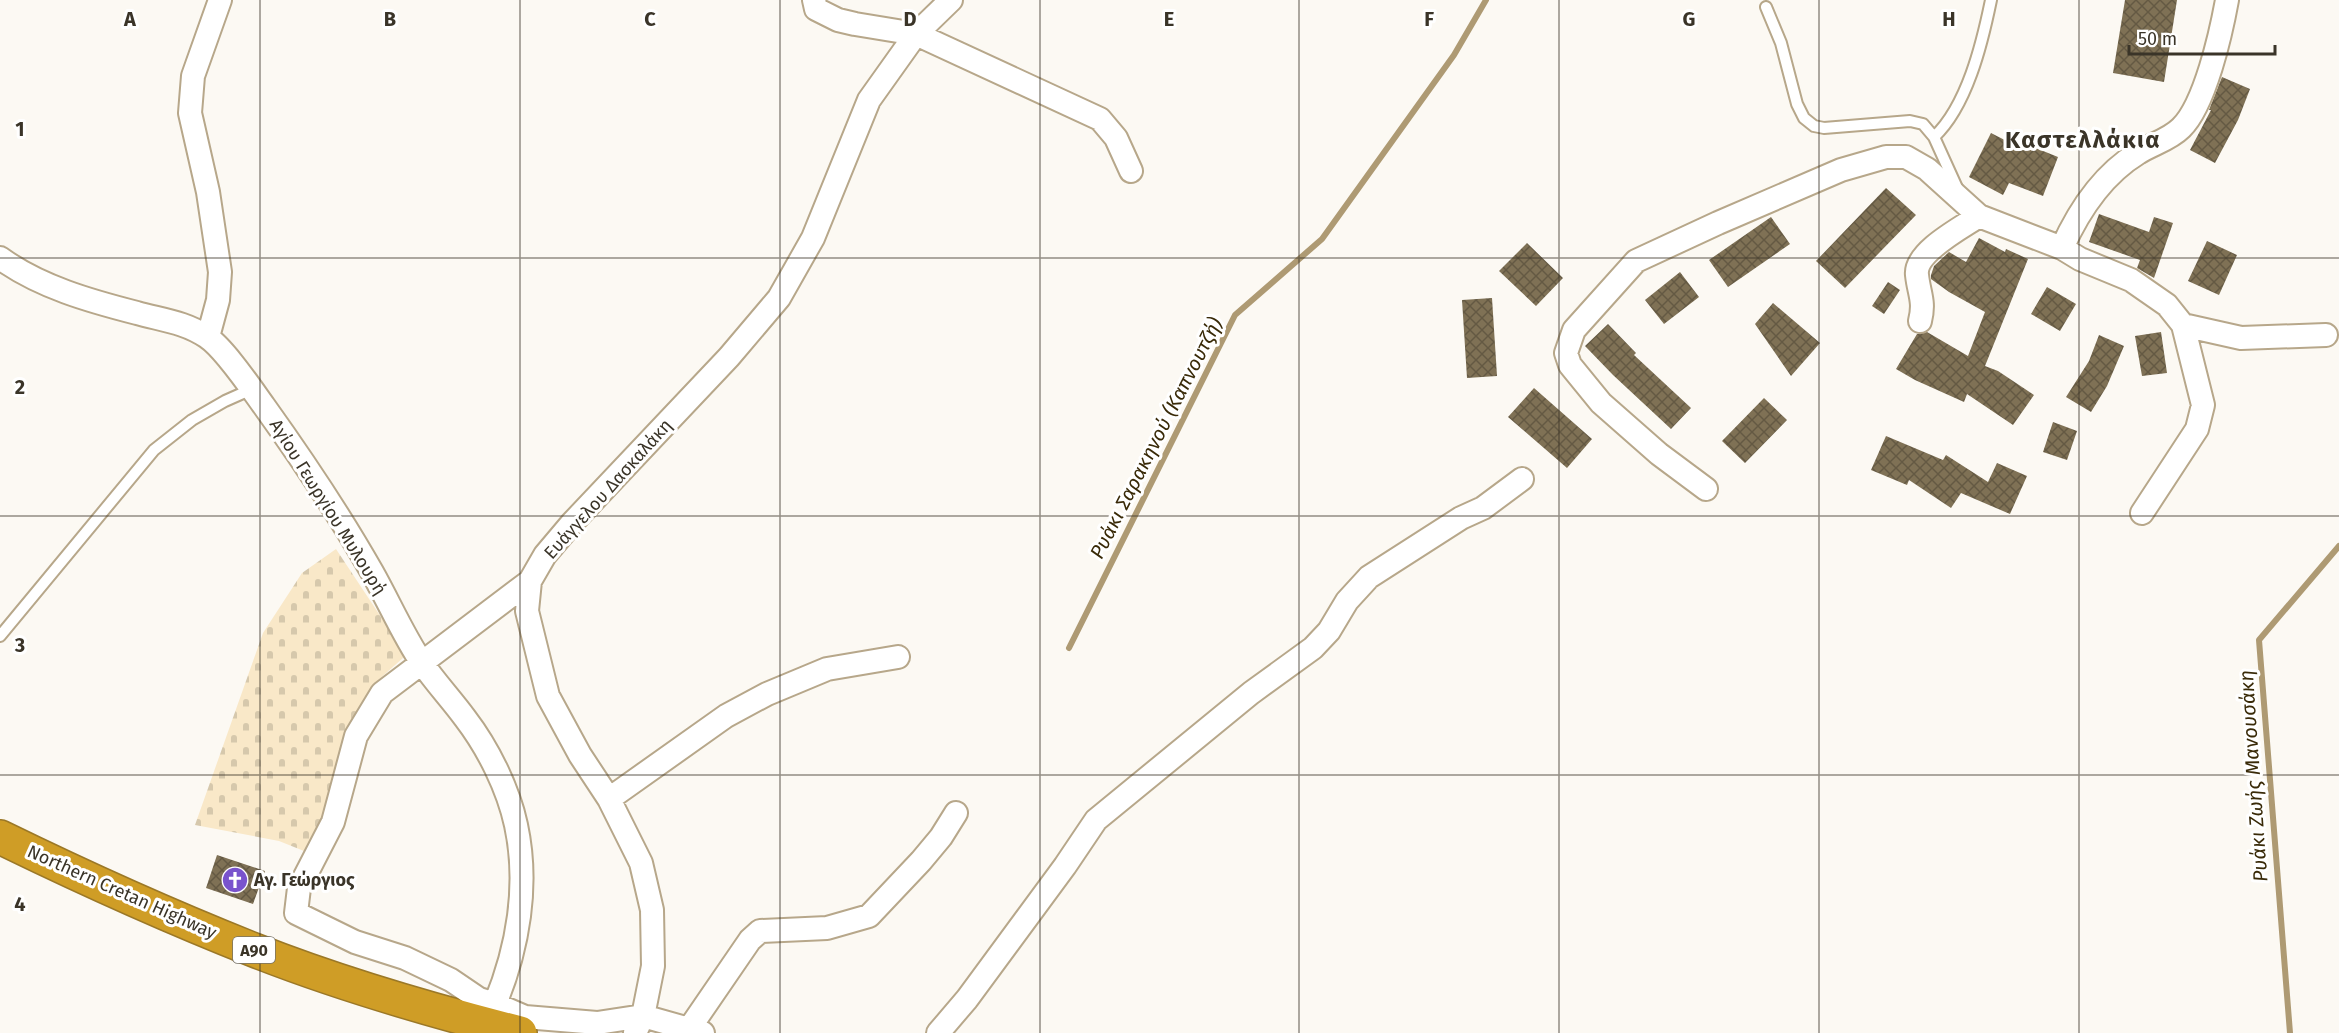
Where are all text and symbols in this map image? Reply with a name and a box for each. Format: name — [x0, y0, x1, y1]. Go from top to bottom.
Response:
text: A — [123, 7, 137, 31]
text: B — [384, 7, 396, 31]
text: C — [644, 7, 656, 31]
text: D — [903, 7, 917, 31]
text: E — [1164, 7, 1174, 31]
text: F — [1424, 7, 1434, 31]
text: G — [1683, 7, 1695, 31]
text: H — [1942, 7, 1956, 31]
scale bar — [2129, 18, 2274, 56]
text: 50 m — [2138, 28, 2177, 50]
text: 1 — [15, 117, 25, 141]
district label: Καστελλάκια — [2005, 126, 2161, 154]
water label: Ρυάκι Σαρακηνού (Καπνουτζή) — [1085, 314, 1227, 562]
text: 2 — [15, 375, 25, 399]
street label: Ευάγγελου Δασκαλάκη — [539, 414, 677, 564]
street label: Αγίου Γεωργίου Μυλουρή — [265, 415, 391, 599]
text: 3 — [14, 633, 25, 657]
water label: Ρυάκι Ζωής Μανουσάκη — [2234, 669, 2272, 883]
street label: Northern Cretan Highway — [24, 840, 220, 944]
church icon: Αγ. Γεώργιος — [220, 865, 250, 895]
place label: Αγ. Γεώργιος — [253, 869, 355, 891]
text: 4 — [14, 892, 26, 916]
road number: Α90 — [233, 937, 275, 963]

